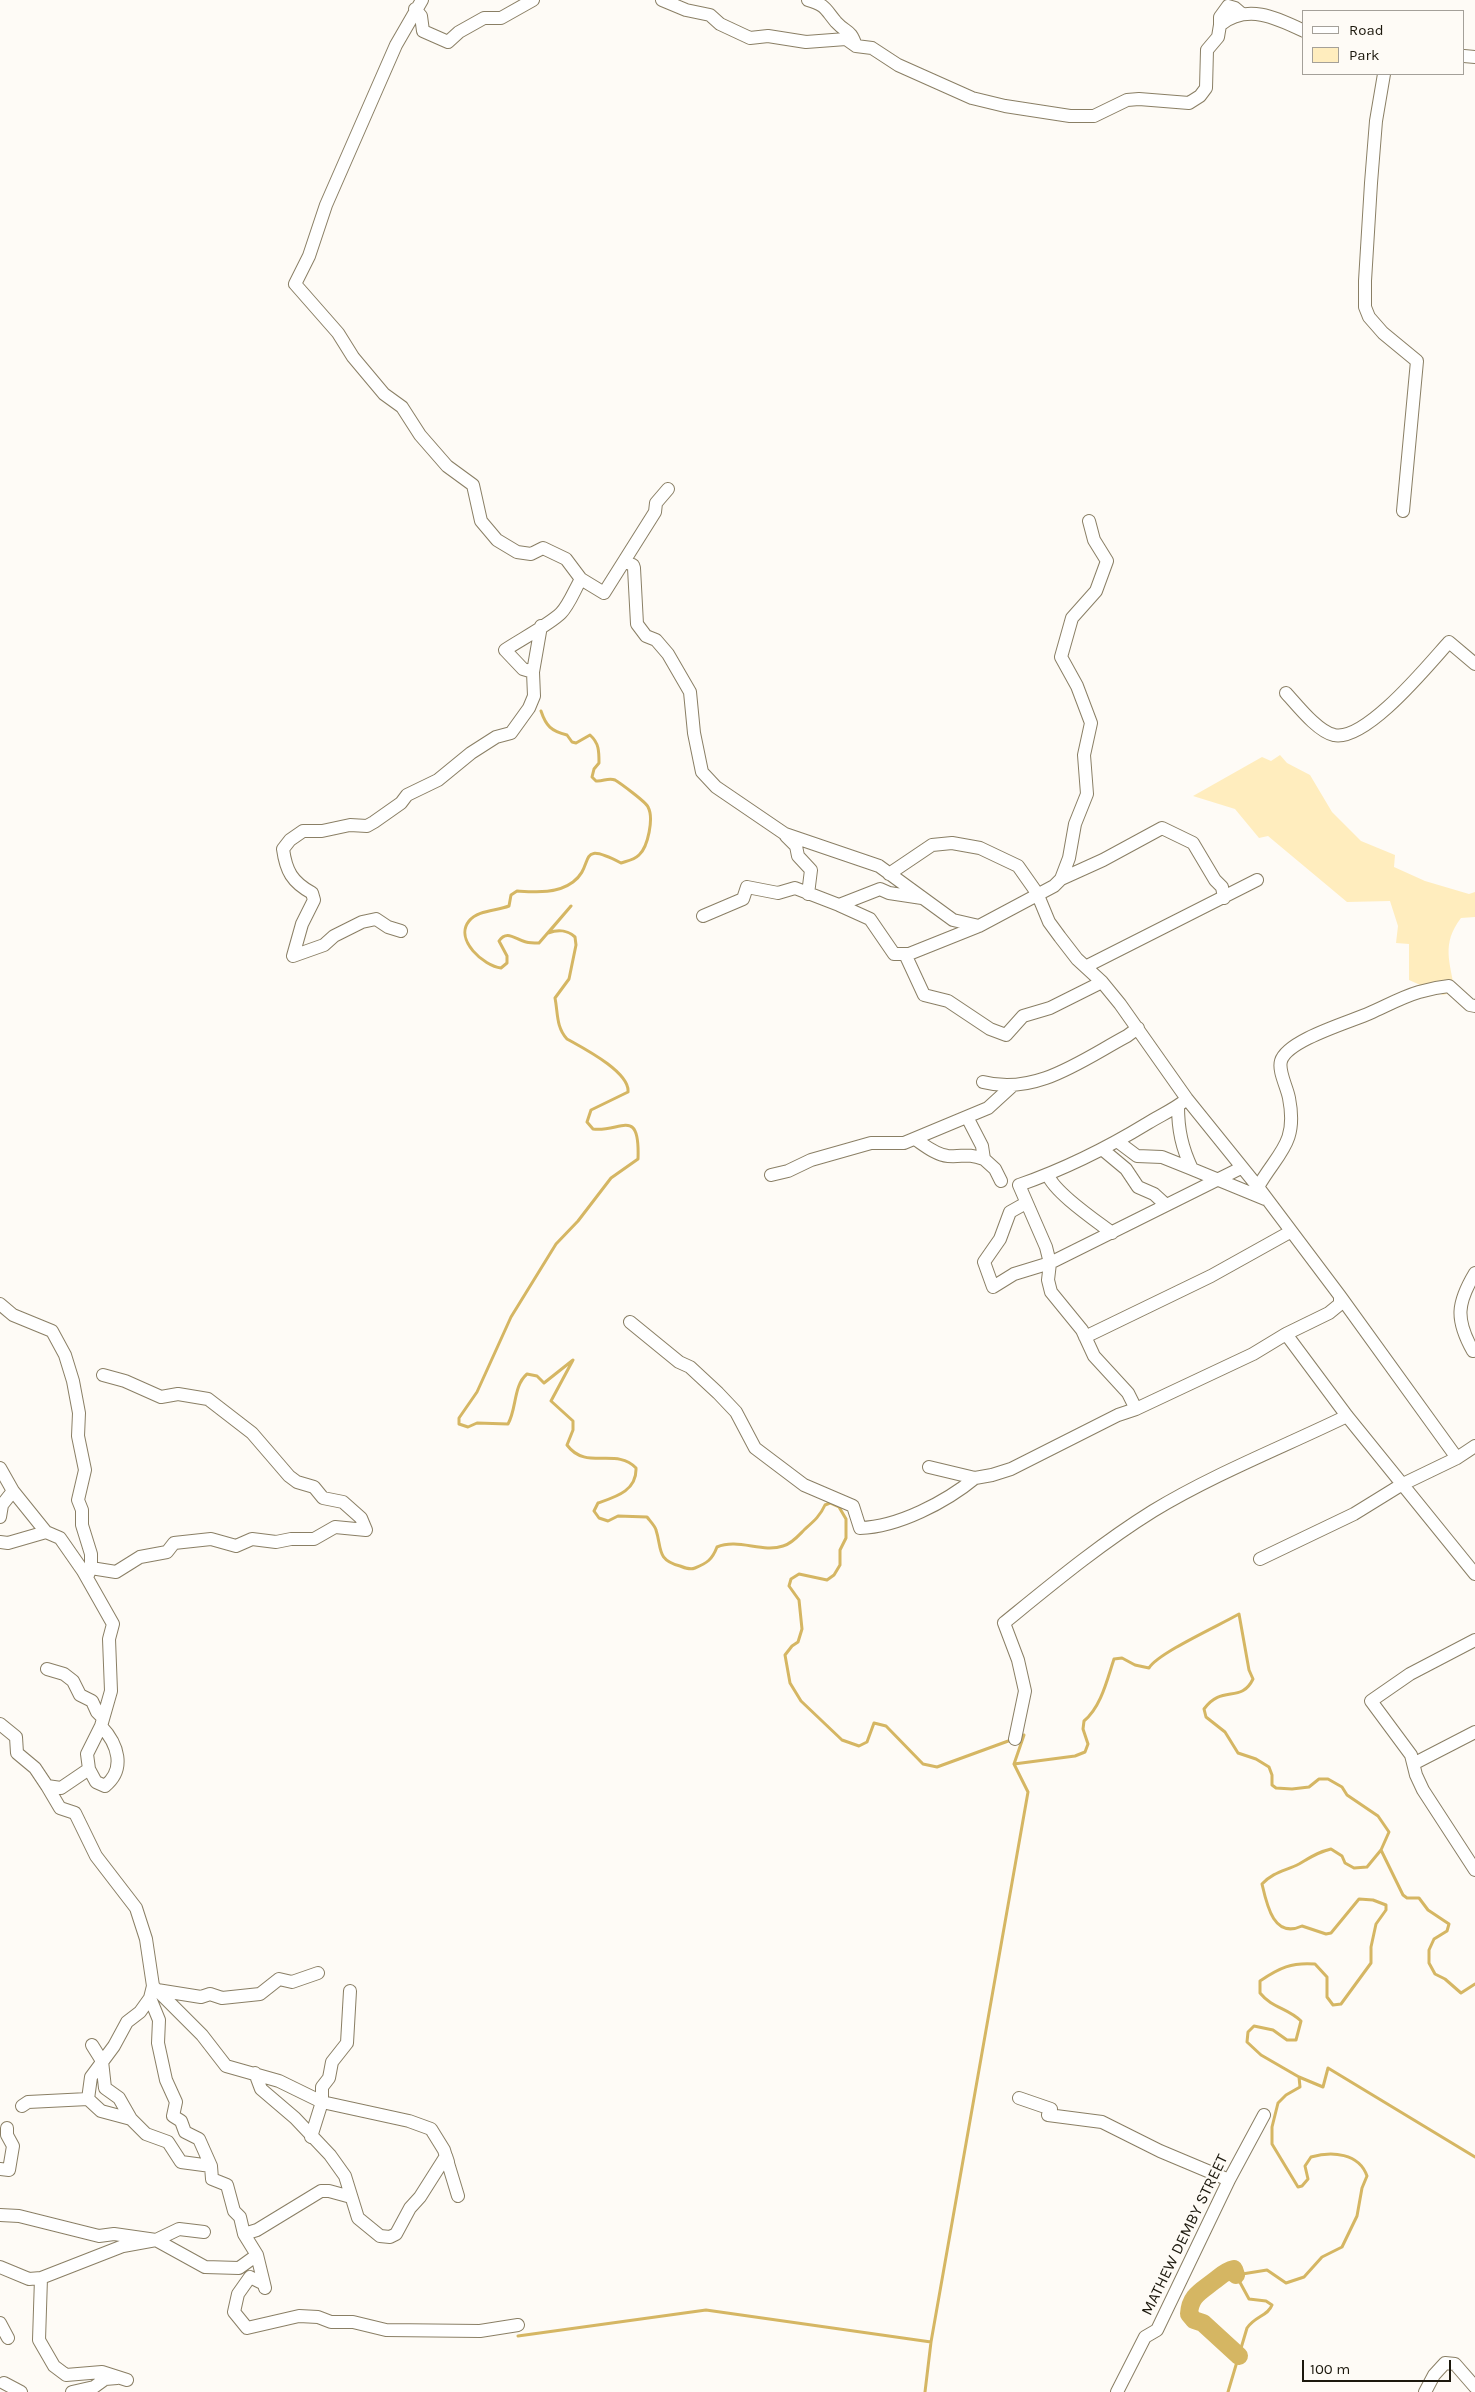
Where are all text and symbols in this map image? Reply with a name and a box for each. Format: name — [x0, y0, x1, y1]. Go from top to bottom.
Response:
legend — [1302, 10, 1465, 75]
text: Road — [1349, 21, 1384, 39]
text: Park — [1349, 46, 1379, 64]
street label: MATHEW DEMBY STREET — [1138, 2151, 1232, 2319]
scale bar — [1305, 2350, 1454, 2382]
text: 100 m — [1310, 2360, 1350, 2378]

